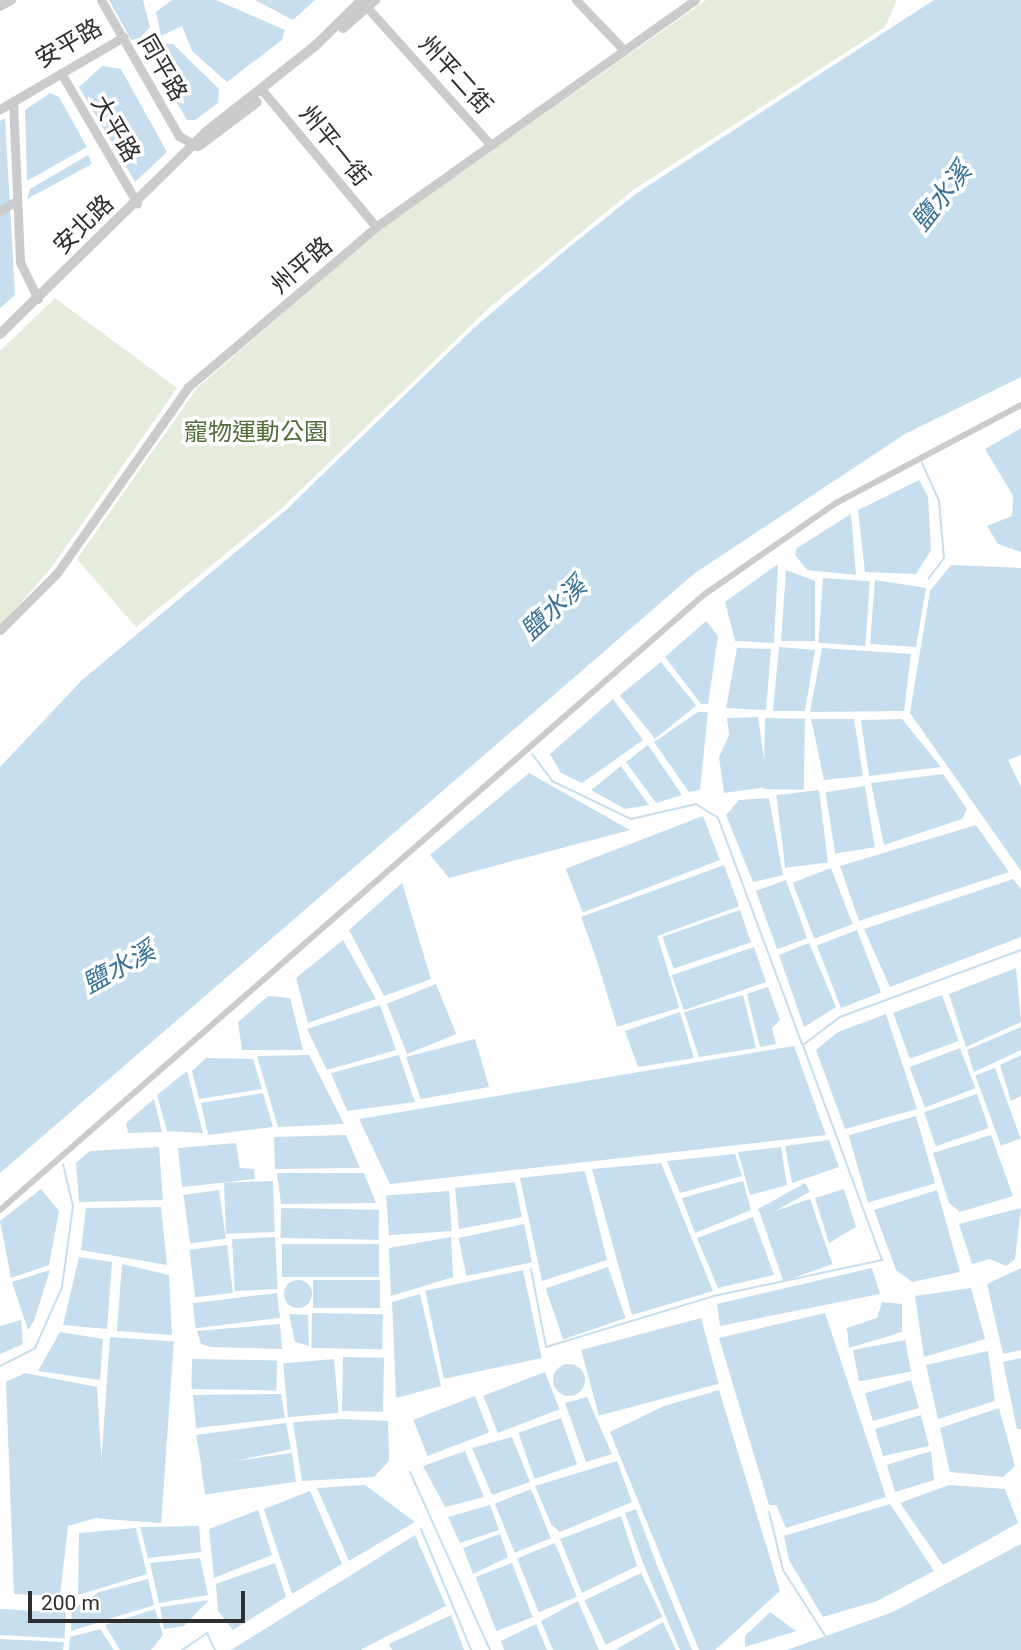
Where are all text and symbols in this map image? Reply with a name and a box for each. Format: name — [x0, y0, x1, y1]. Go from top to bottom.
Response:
street label: 安平路 — [31, 14, 107, 74]
street label: 同平路 — [132, 30, 192, 106]
street label: 州平二街 — [412, 30, 498, 120]
street label: 大平路 — [85, 91, 145, 167]
street label: 州平一街 — [293, 100, 375, 192]
water label: 鹽水溪 — [906, 157, 978, 237]
street label: 安北路 — [48, 190, 120, 260]
street label: 州平路 — [265, 232, 339, 300]
park label: 寵物運動公園 — [184, 419, 328, 447]
water label: 鹽水溪 — [515, 571, 593, 647]
water label: 鹽水溪 — [77, 935, 161, 1001]
scale bar — [32, 1576, 248, 1620]
text: 200 m — [41, 1591, 100, 1615]

